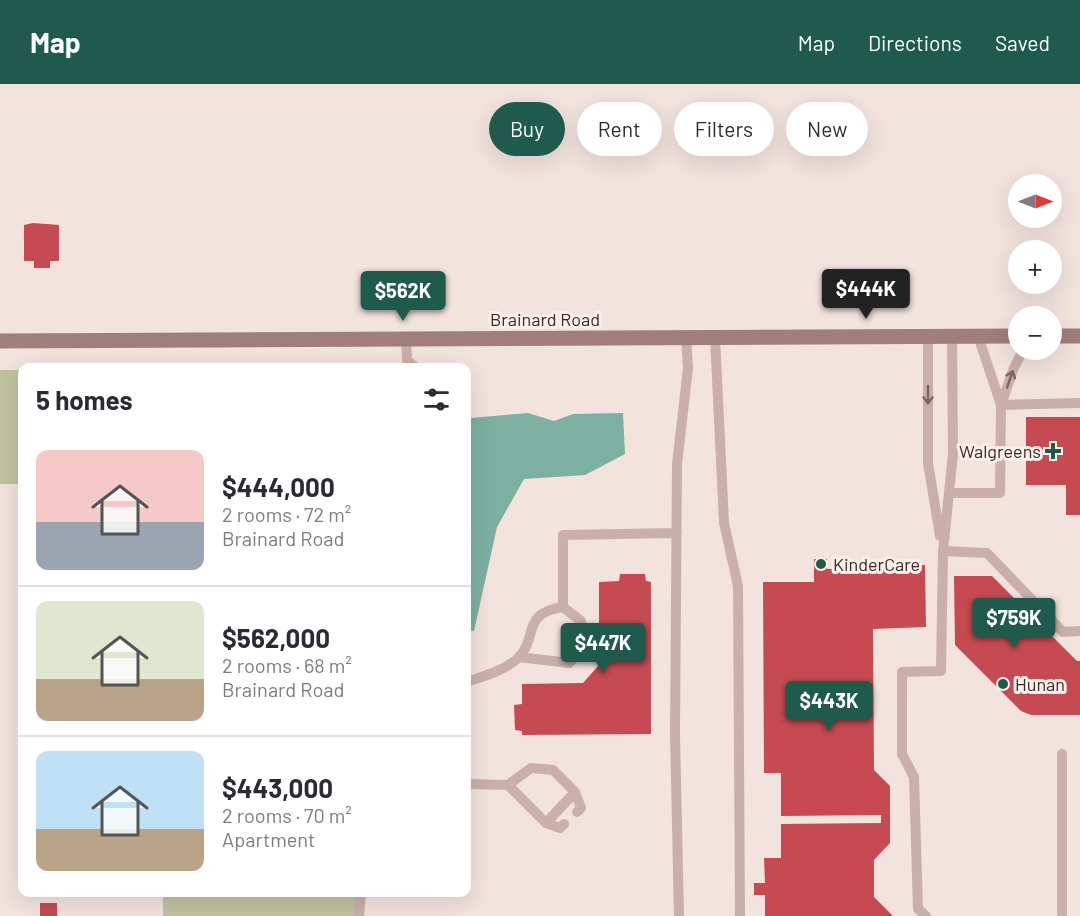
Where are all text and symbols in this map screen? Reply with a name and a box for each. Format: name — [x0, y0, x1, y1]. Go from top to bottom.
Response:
text: Map — [30, 25, 81, 59]
text: Map — [798, 30, 835, 55]
text: Directions — [868, 30, 962, 55]
text: Saved — [995, 30, 1050, 55]
chip: Buy — [489, 102, 565, 156]
chip: Rent — [577, 102, 662, 156]
chip: Filters — [674, 102, 774, 156]
chip: New — [786, 102, 868, 156]
north arrow — [1008, 174, 1062, 228]
map controls — [1008, 174, 1062, 360]
button: + — [1008, 240, 1062, 294]
pin: $444K — [824, 269, 908, 320]
pin: $562K — [361, 271, 445, 322]
text: $444K — [836, 276, 896, 300]
text: $562K — [375, 278, 431, 302]
button: − — [1008, 306, 1062, 360]
street label: Brainard Road — [490, 308, 600, 330]
one-way arrow — [1005, 370, 1016, 389]
icon: filters — [420, 383, 453, 416]
text: 5 homes — [36, 384, 133, 415]
one-way arrow — [922, 384, 934, 404]
place label: Walgreens — [959, 440, 1041, 462]
marker: Walgreens — [1046, 444, 1060, 458]
text: $444,000 — [222, 471, 335, 502]
icon: home — [84, 474, 156, 546]
text: 2 rooms · 72 m² — [222, 502, 351, 526]
text: Brainard Road — [222, 526, 344, 550]
place label: KinderCare — [833, 553, 920, 575]
marker: KinderCare — [814, 557, 828, 571]
pin: $759K — [972, 598, 1056, 649]
text: $759K — [986, 605, 1042, 629]
text: $562,000 — [222, 622, 330, 653]
pin: $447K — [561, 623, 645, 674]
icon: home — [84, 625, 156, 697]
text: $447K — [575, 630, 631, 654]
text: 2 rooms · 68 m² — [222, 653, 352, 677]
place label: Hunan — [1015, 673, 1065, 695]
text: Brainard Road — [222, 677, 344, 701]
marker: Hunan — [996, 677, 1010, 691]
pin: $443K — [787, 681, 871, 732]
text: $443K — [800, 688, 858, 712]
text: $443,000 — [222, 772, 333, 803]
icon: home — [84, 775, 156, 847]
text: 2 rooms · 70 m² — [222, 803, 352, 827]
text: Apartment — [222, 827, 315, 851]

